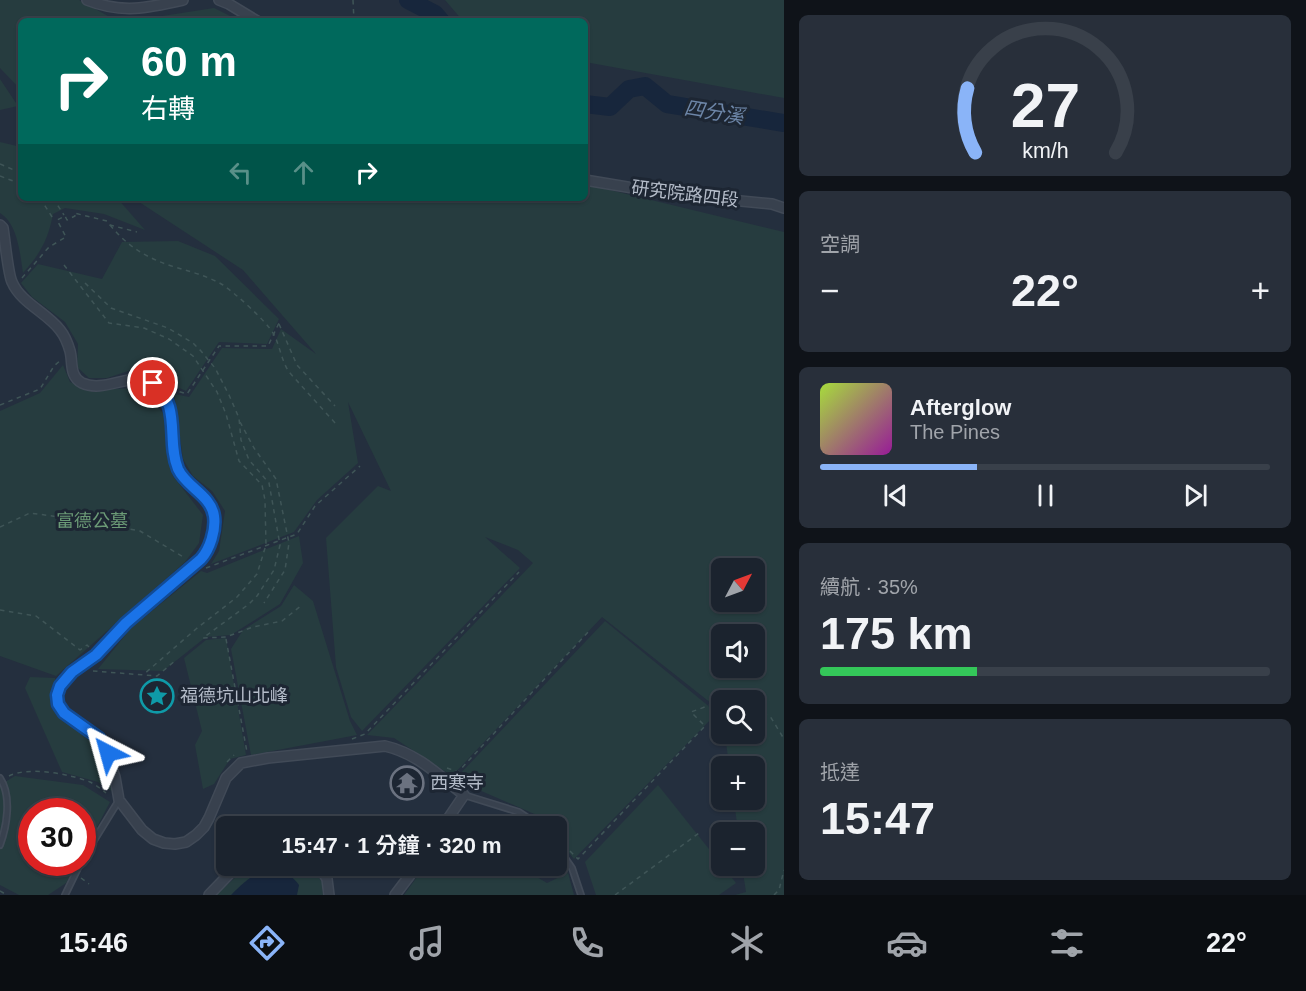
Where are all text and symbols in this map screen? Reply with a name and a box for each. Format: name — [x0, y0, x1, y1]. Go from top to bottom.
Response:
text: 60 m — [141, 38, 237, 85]
icon: right — [42, 42, 120, 120]
text: 27 — [1010, 71, 1080, 140]
text: 右轉 — [141, 94, 195, 124]
water label: 四分溪 — [683, 96, 748, 128]
text: km/h — [1022, 139, 1068, 163]
icon: left — [224, 156, 257, 189]
icon: ahead — [287, 156, 320, 189]
icon: right — [350, 156, 383, 189]
street label: 研究院路四段 — [630, 177, 740, 211]
text: 空調 — [820, 233, 860, 255]
text: 22° — [1011, 265, 1079, 316]
text: − — [820, 272, 839, 309]
text: + — [1251, 272, 1270, 309]
pin — [127, 357, 178, 408]
icon: arrive — [136, 366, 169, 399]
text: Afterglow — [910, 395, 1011, 420]
text: The Pines — [910, 421, 1000, 443]
icon: previous — [879, 479, 912, 512]
icon: pause — [1029, 479, 1062, 512]
icon: next — [1179, 479, 1212, 512]
park label: 富德公墓 — [56, 511, 128, 531]
north arrow — [711, 558, 765, 612]
map controls — [711, 558, 765, 876]
text: 續航 · 35% — [820, 576, 918, 598]
text: 175 km — [820, 608, 973, 659]
button: sound — [711, 624, 765, 678]
place icon: 福德坑山北峰 — [139, 678, 175, 714]
place label: 福德坑山北峰 — [180, 686, 288, 706]
button: search — [711, 690, 765, 744]
position arrow — [76, 721, 140, 785]
button: + — [711, 756, 765, 810]
text: 抵達 — [820, 761, 860, 783]
temple icon: 西寒寺 — [389, 765, 425, 801]
place label: 西寒寺 — [430, 773, 484, 793]
text: 15:47 — [820, 793, 935, 844]
speed limit sign: 30 — [18, 798, 96, 876]
button: − — [711, 822, 765, 876]
text: 15:47 · 1 分鐘 · 320 m — [281, 833, 502, 858]
icon: directions — [246, 922, 288, 964]
icon: music — [406, 922, 448, 964]
icon: phone — [566, 922, 608, 964]
icon: climate — [726, 922, 768, 964]
icon: car — [886, 922, 928, 964]
icon: filters — [1046, 922, 1088, 964]
text: 15:46 — [59, 928, 128, 958]
text: 22° — [1206, 928, 1247, 958]

